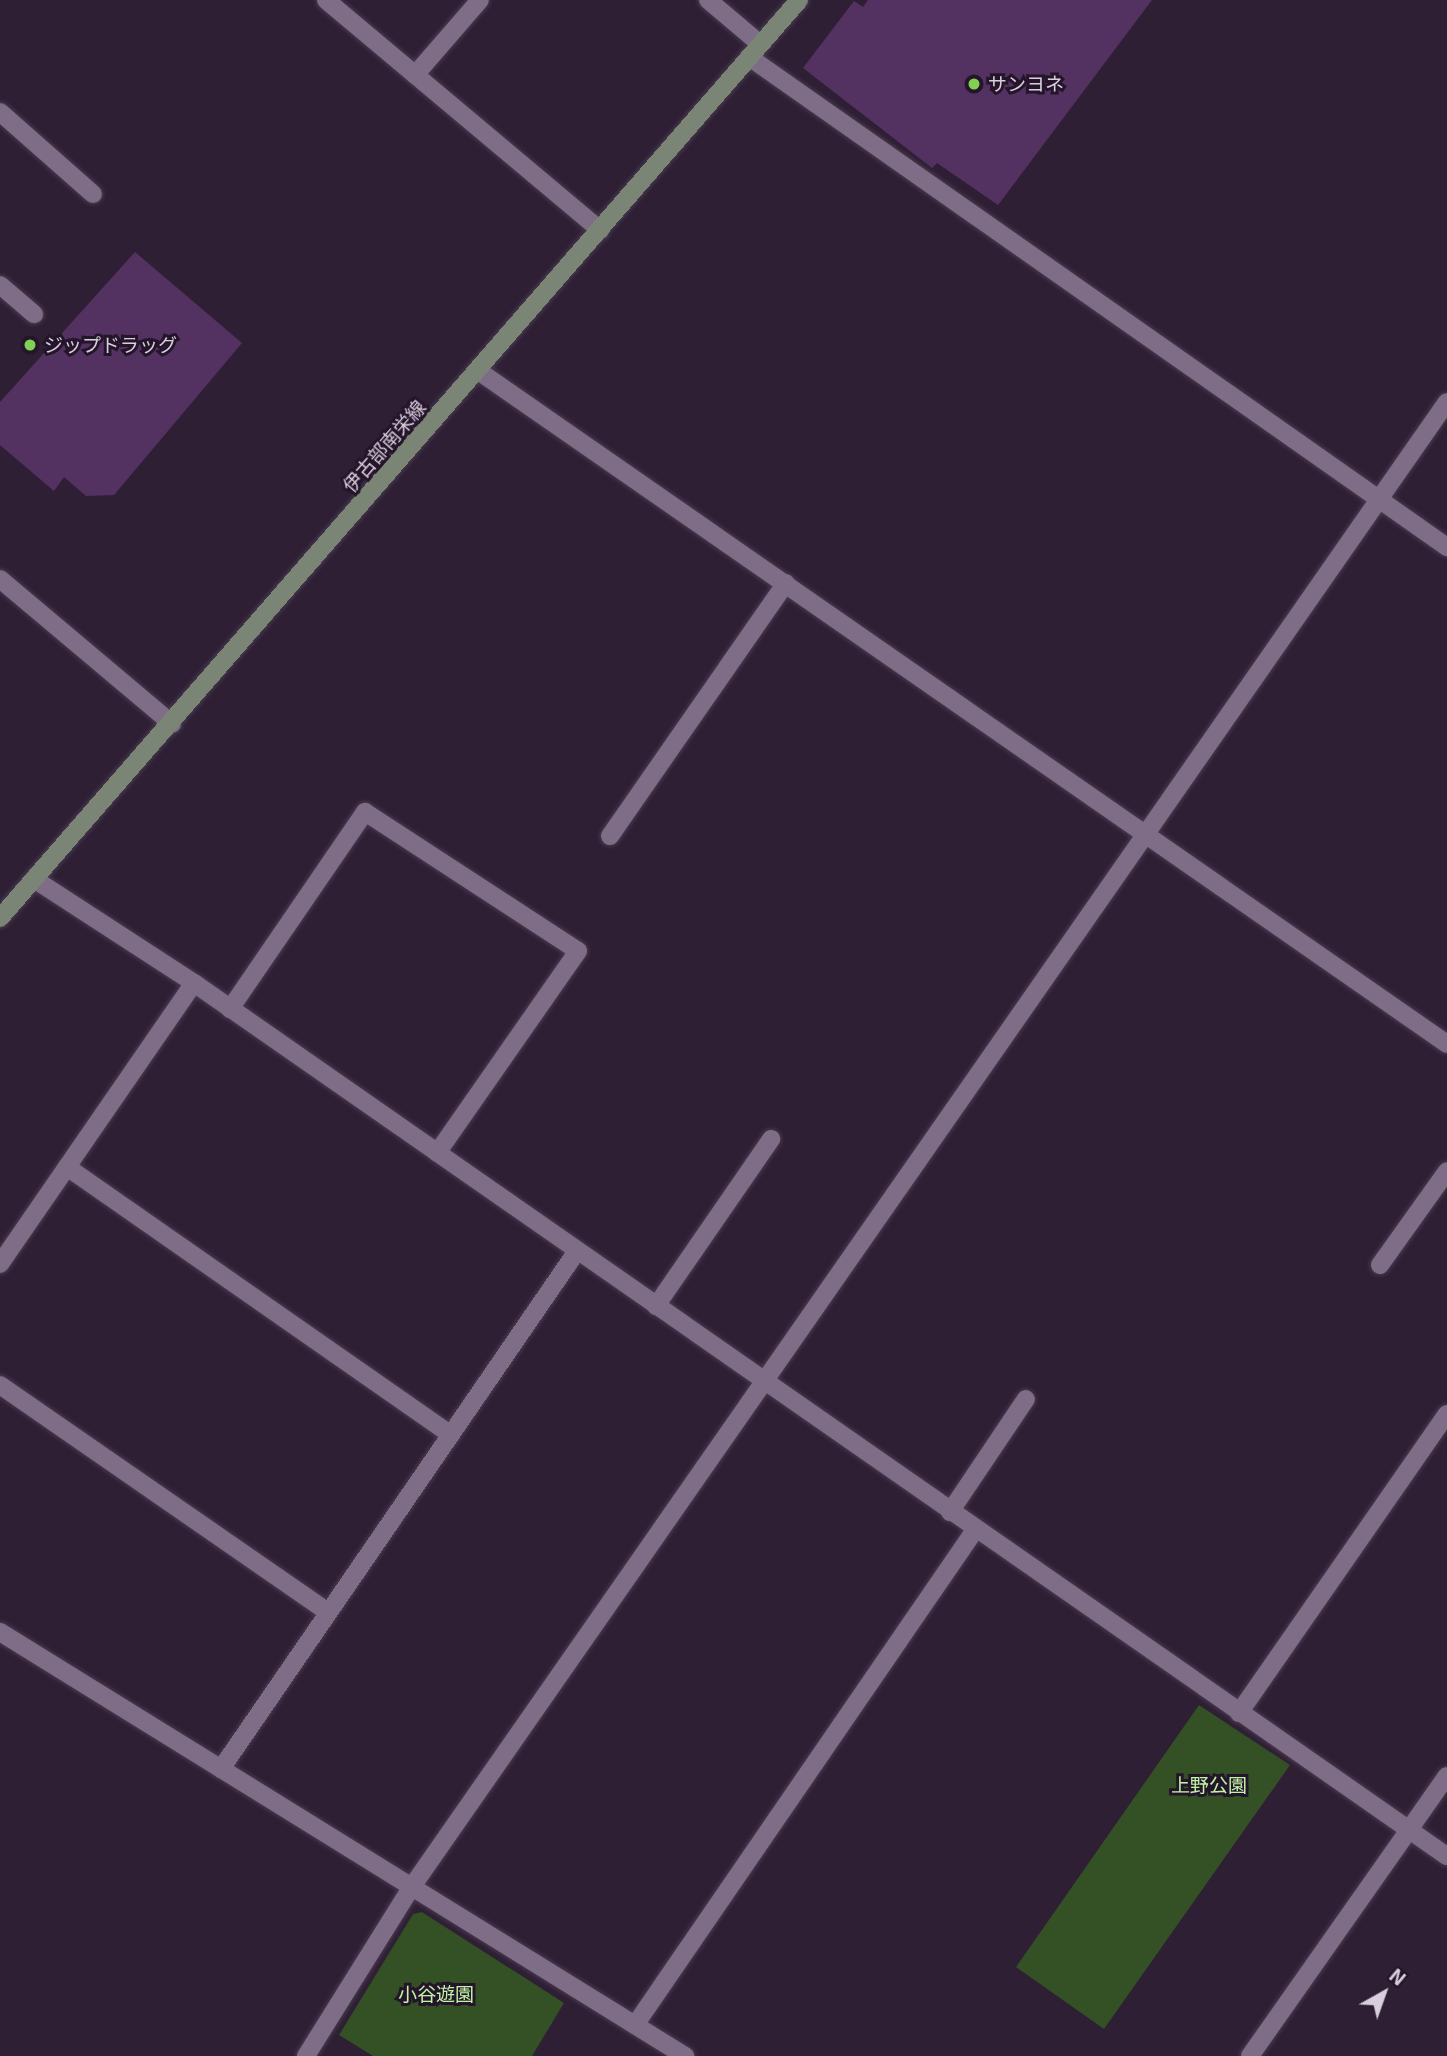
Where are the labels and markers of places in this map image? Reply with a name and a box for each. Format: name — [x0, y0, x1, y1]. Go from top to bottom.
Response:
place label: サンヨネ — [988, 73, 1064, 95]
marker: サンヨネ — [966, 76, 982, 92]
place label: ジップドラッグ — [44, 334, 177, 356]
marker: ジップドラッグ — [22, 337, 38, 353]

